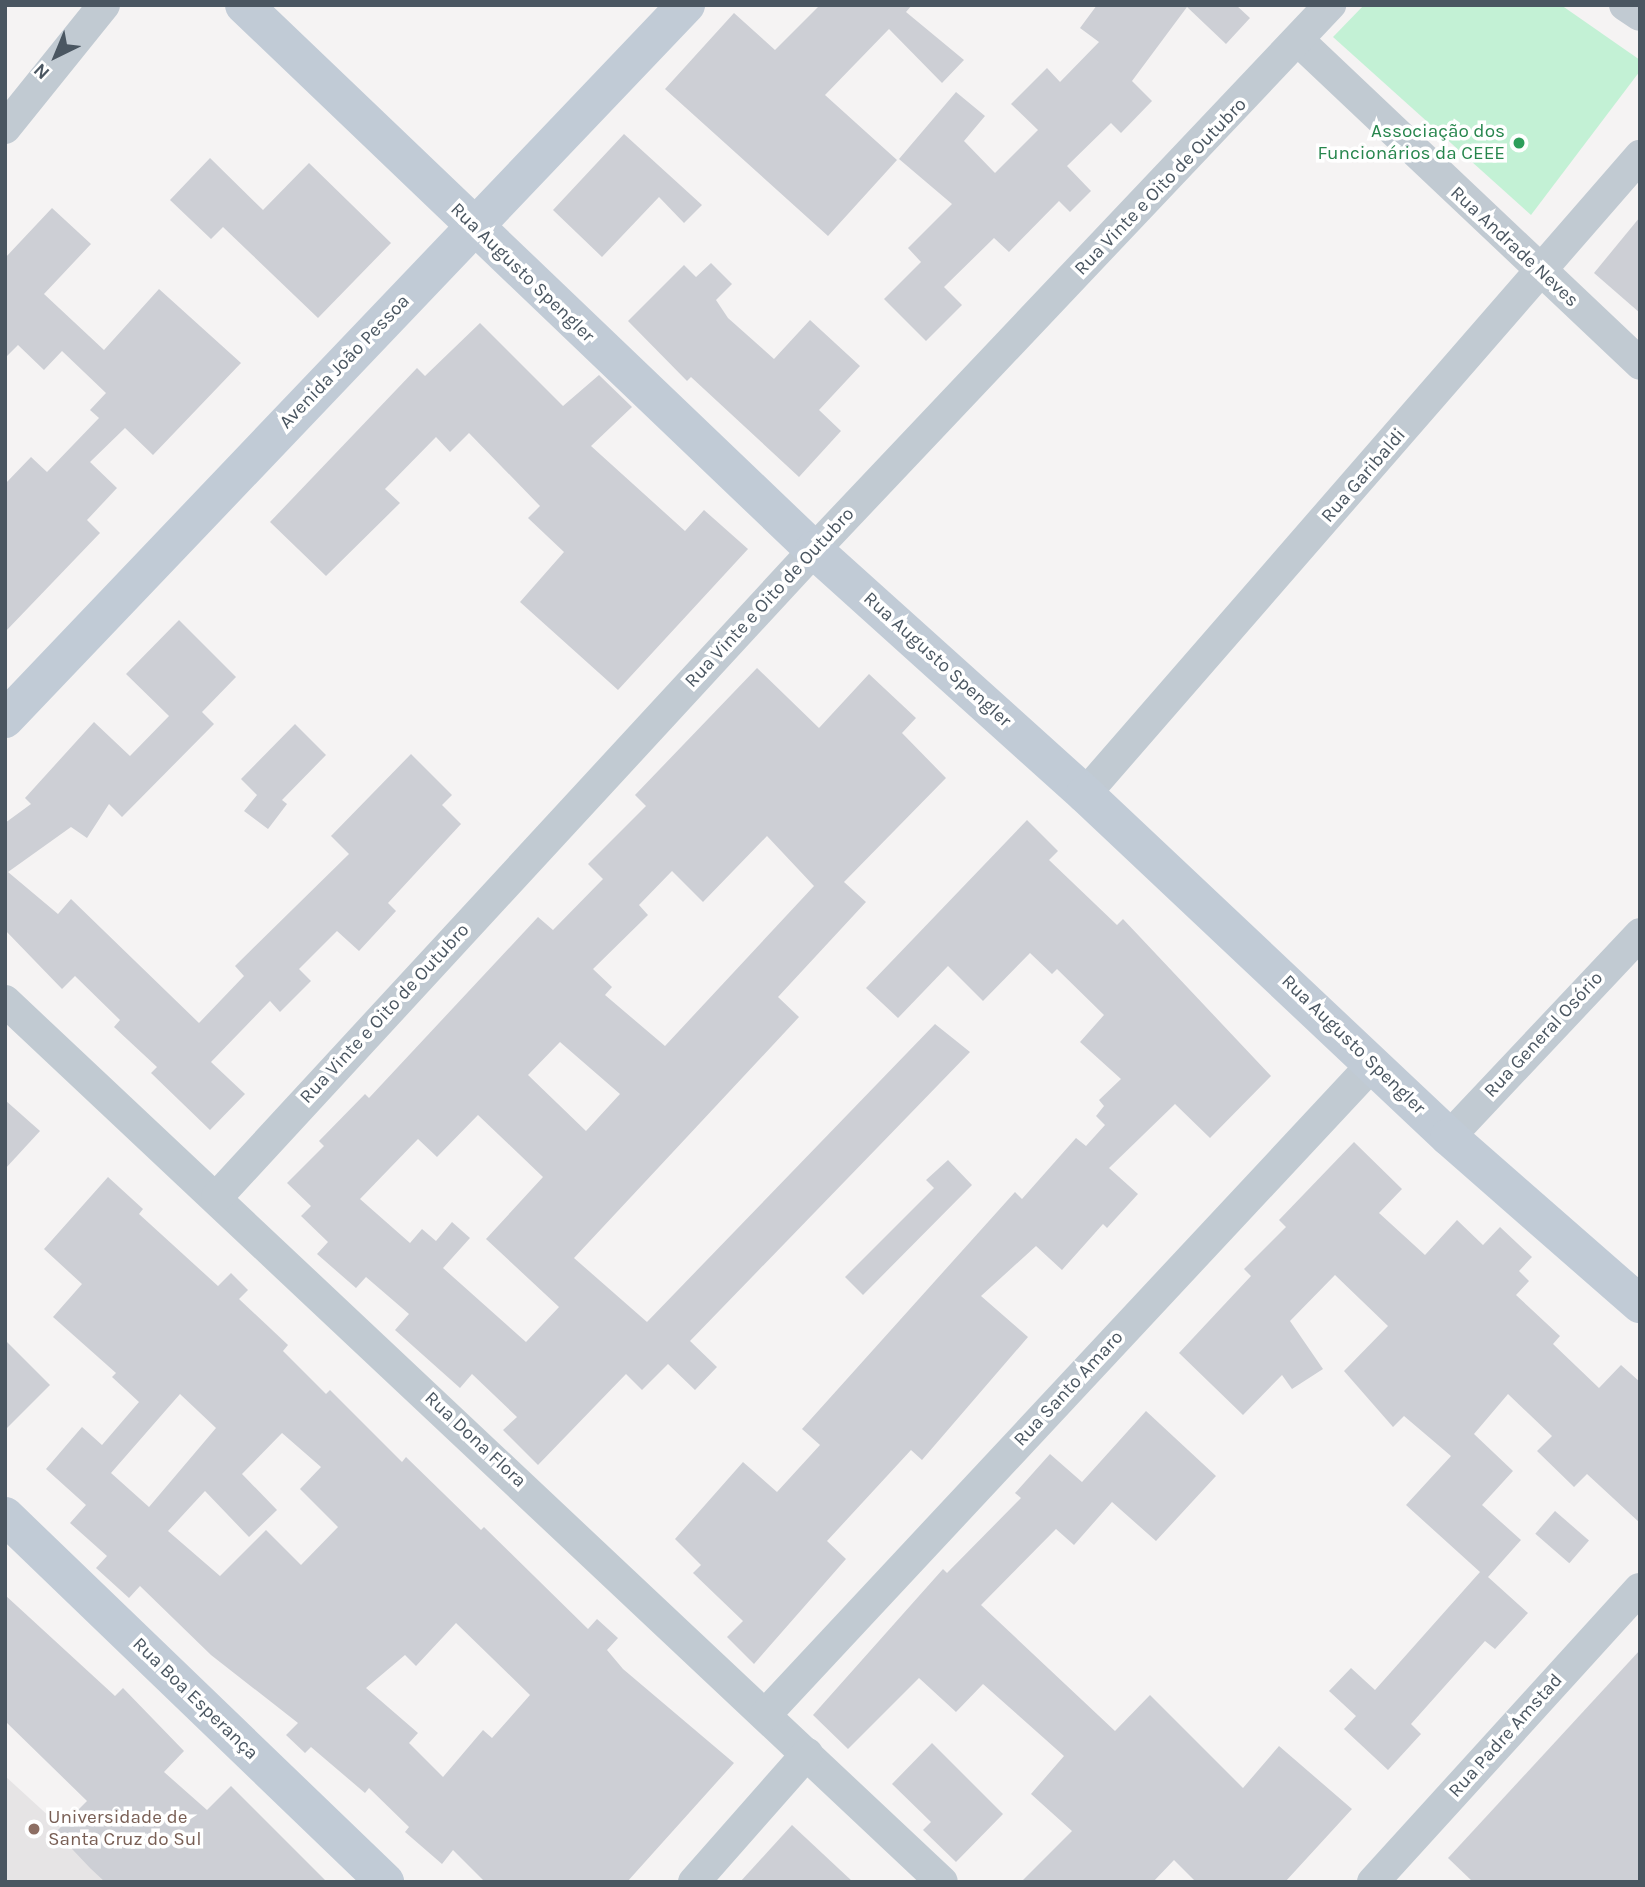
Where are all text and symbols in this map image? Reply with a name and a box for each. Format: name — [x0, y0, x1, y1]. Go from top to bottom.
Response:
north arrow — [21, 21, 91, 91]
text: N — [29, 59, 54, 84]
street label: Rua Vinte e Oito de Outubro — [1070, 93, 1252, 281]
place label: Associação dos Funcionários da CEEE — [1317, 121, 1505, 165]
marker: Associação dos Funcionários da CEEE — [1511, 135, 1527, 151]
street label: Rua Andrade Neves — [1445, 182, 1583, 312]
street label: Rua Augusto Spengler — [445, 198, 599, 348]
street label: Avenida João Pessoa — [275, 290, 415, 434]
street label: Rua Garibaldi — [1317, 424, 1411, 528]
street label: Rua Vinte e Oito de Outubro — [680, 503, 860, 693]
street label: Rua Augusto Spengler — [858, 588, 1016, 732]
street label: Rua Vinte e Oito de Outubro — [295, 919, 475, 1109]
street label: Rua General Osório — [1480, 967, 1608, 1103]
street label: Rua Augusto Spengler — [1276, 970, 1430, 1120]
street label: Rua Santo Amaro — [1010, 1326, 1128, 1452]
street label: Rua Dona Flora — [420, 1387, 530, 1493]
street label: Rua Boa Esperança — [127, 1633, 263, 1765]
street label: Rua Padre Amstad — [1444, 1669, 1568, 1803]
place label: Universidade de Santa Cruz do Sul — [48, 1807, 202, 1851]
marker: Universidade de Santa Cruz do Sul — [26, 1821, 42, 1837]

